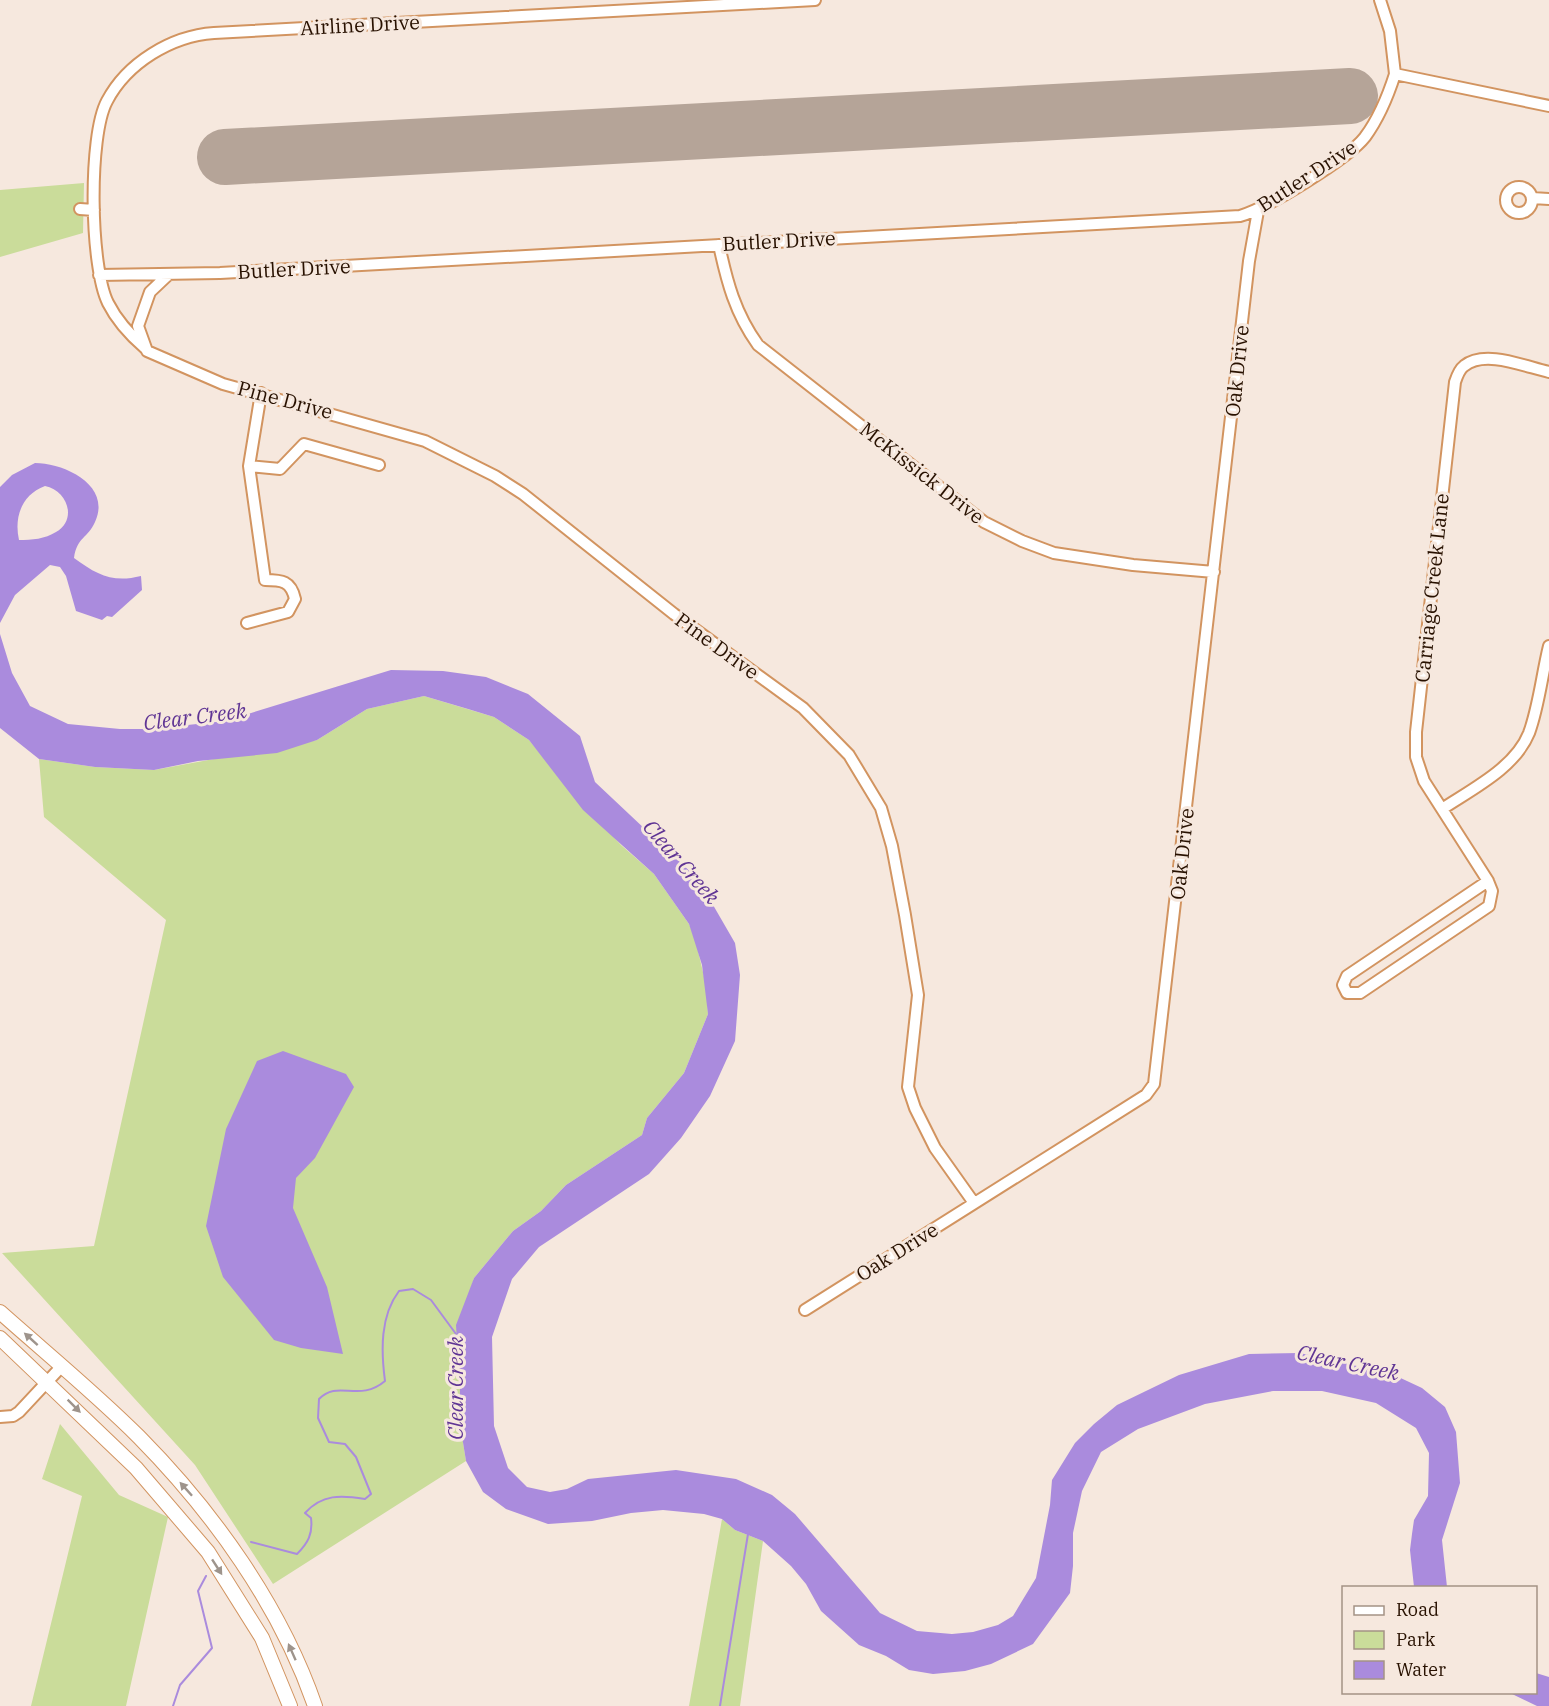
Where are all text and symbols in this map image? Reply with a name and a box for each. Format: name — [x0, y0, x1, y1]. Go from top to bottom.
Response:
street label: Airline Drive — [299, 8, 421, 41]
street label: Butler Drive — [1252, 133, 1362, 218]
street label: Butler Drive — [722, 224, 836, 257]
street label: Butler Drive — [237, 252, 351, 285]
street label: Oak Drive — [1218, 324, 1255, 418]
street label: Pine Drive — [235, 374, 336, 425]
street label: McKissick Drive — [854, 415, 990, 530]
street label: Carriage Creek Lane — [1408, 492, 1455, 684]
street label: Pine Drive — [670, 606, 765, 685]
water label: Clear Creek — [142, 696, 249, 736]
street label: Oak Drive — [1163, 807, 1200, 901]
water label: Clear Creek — [637, 813, 727, 910]
street label: Oak Drive — [851, 1216, 943, 1287]
one-way arrow — [24, 1333, 39, 1346]
water label: Clear Creek — [441, 1335, 469, 1440]
water label: Clear Creek — [1295, 1338, 1403, 1387]
one-way arrow — [66, 1399, 80, 1413]
one-way arrow — [180, 1482, 193, 1497]
one-way arrow — [212, 1559, 223, 1575]
legend — [1342, 1586, 1537, 1694]
text: Road — [1396, 1598, 1439, 1621]
text: Park — [1396, 1628, 1436, 1651]
one-way arrow — [287, 1644, 296, 1661]
text: Water — [1396, 1658, 1446, 1681]

